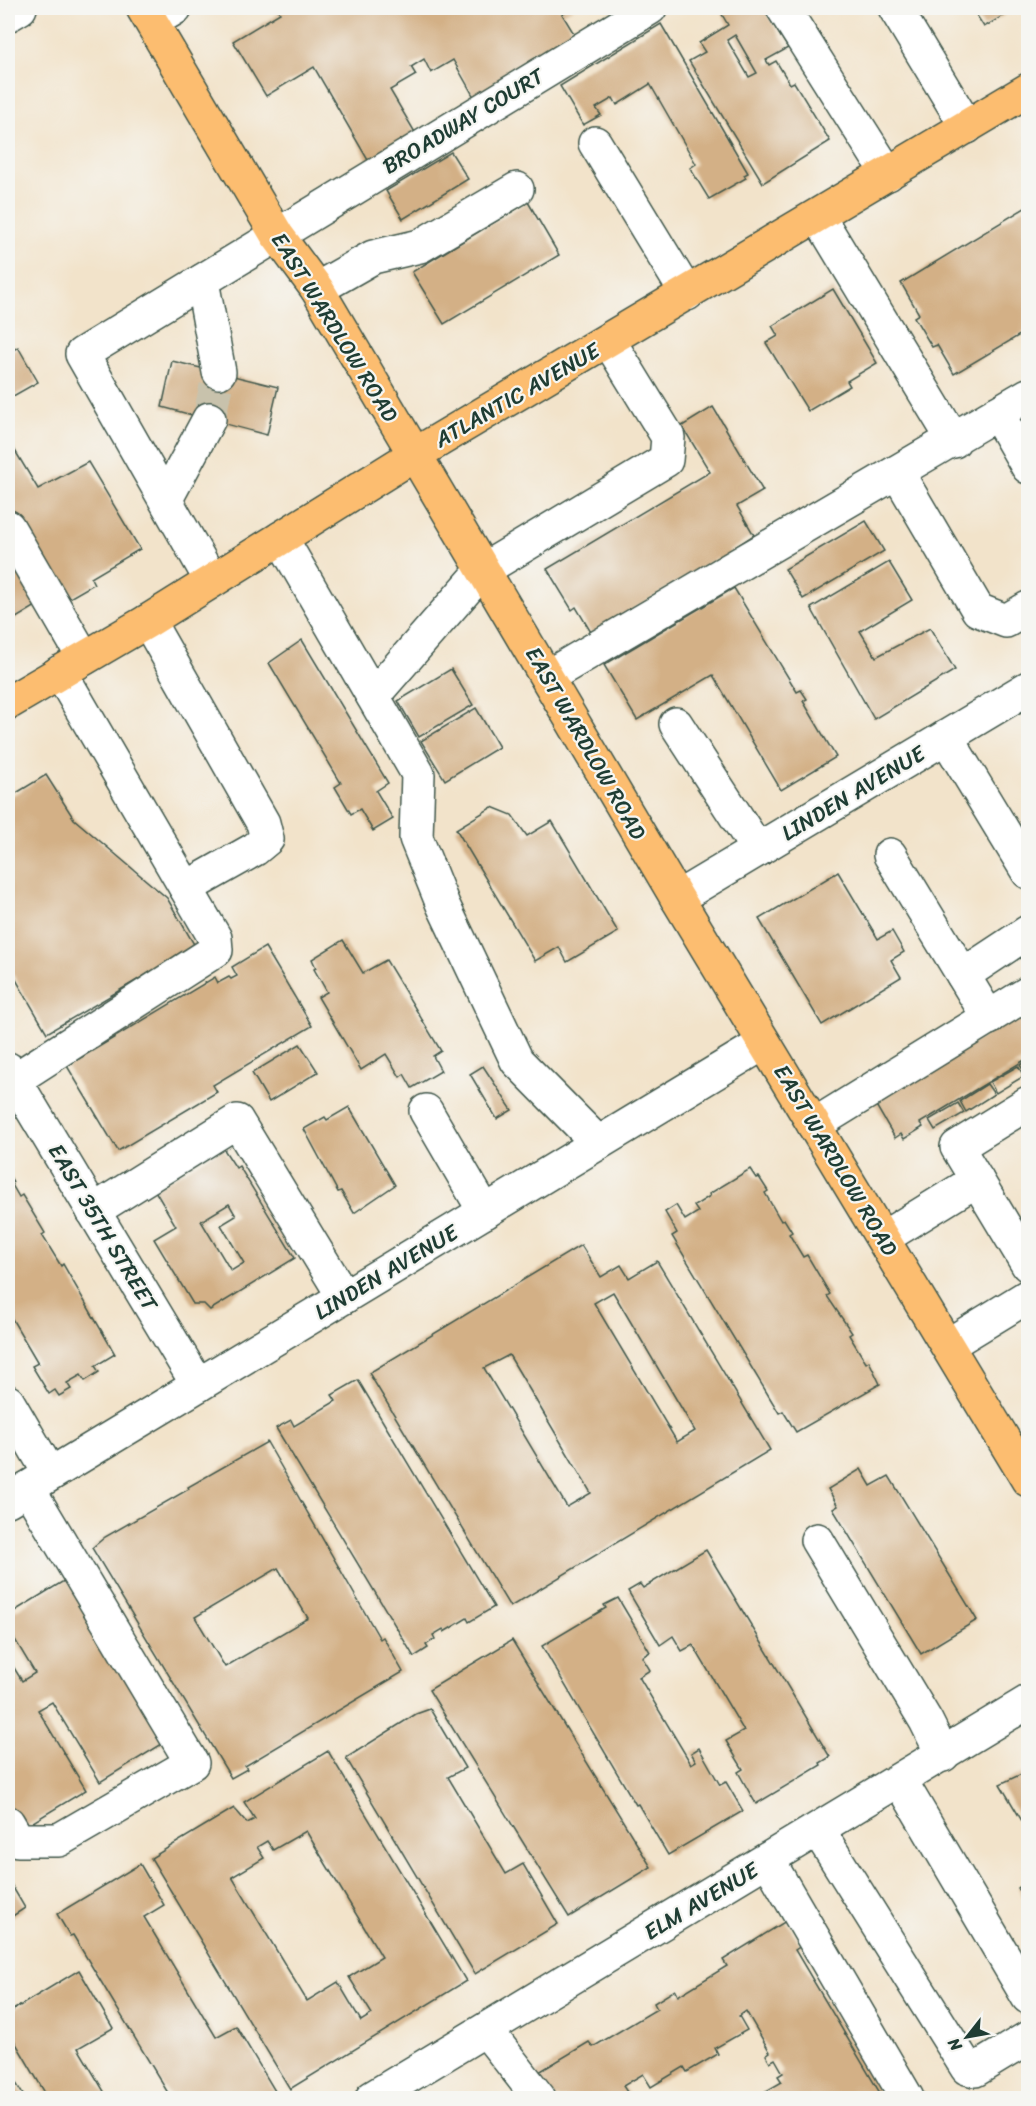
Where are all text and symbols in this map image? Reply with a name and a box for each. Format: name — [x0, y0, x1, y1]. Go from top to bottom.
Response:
street label: BROADWAY COURT — [374, 56, 553, 185]
street label: EAST WARDLOW ROAD — [261, 224, 409, 430]
street label: ATLANTIC AVENUE — [426, 331, 609, 459]
street label: EAST WARDLOW ROAD — [515, 639, 657, 847]
street label: LINDEN AVENUE — [773, 734, 934, 852]
street label: EAST WARDLOW ROAD — [763, 1056, 909, 1264]
street label: EAST 35TH STREET — [37, 1136, 169, 1319]
street label: LINDEN AVENUE — [306, 1213, 467, 1331]
street label: ELM AVENUE — [636, 1850, 768, 1951]
north arrow — [937, 2007, 997, 2067]
text: N — [939, 2031, 970, 2058]

